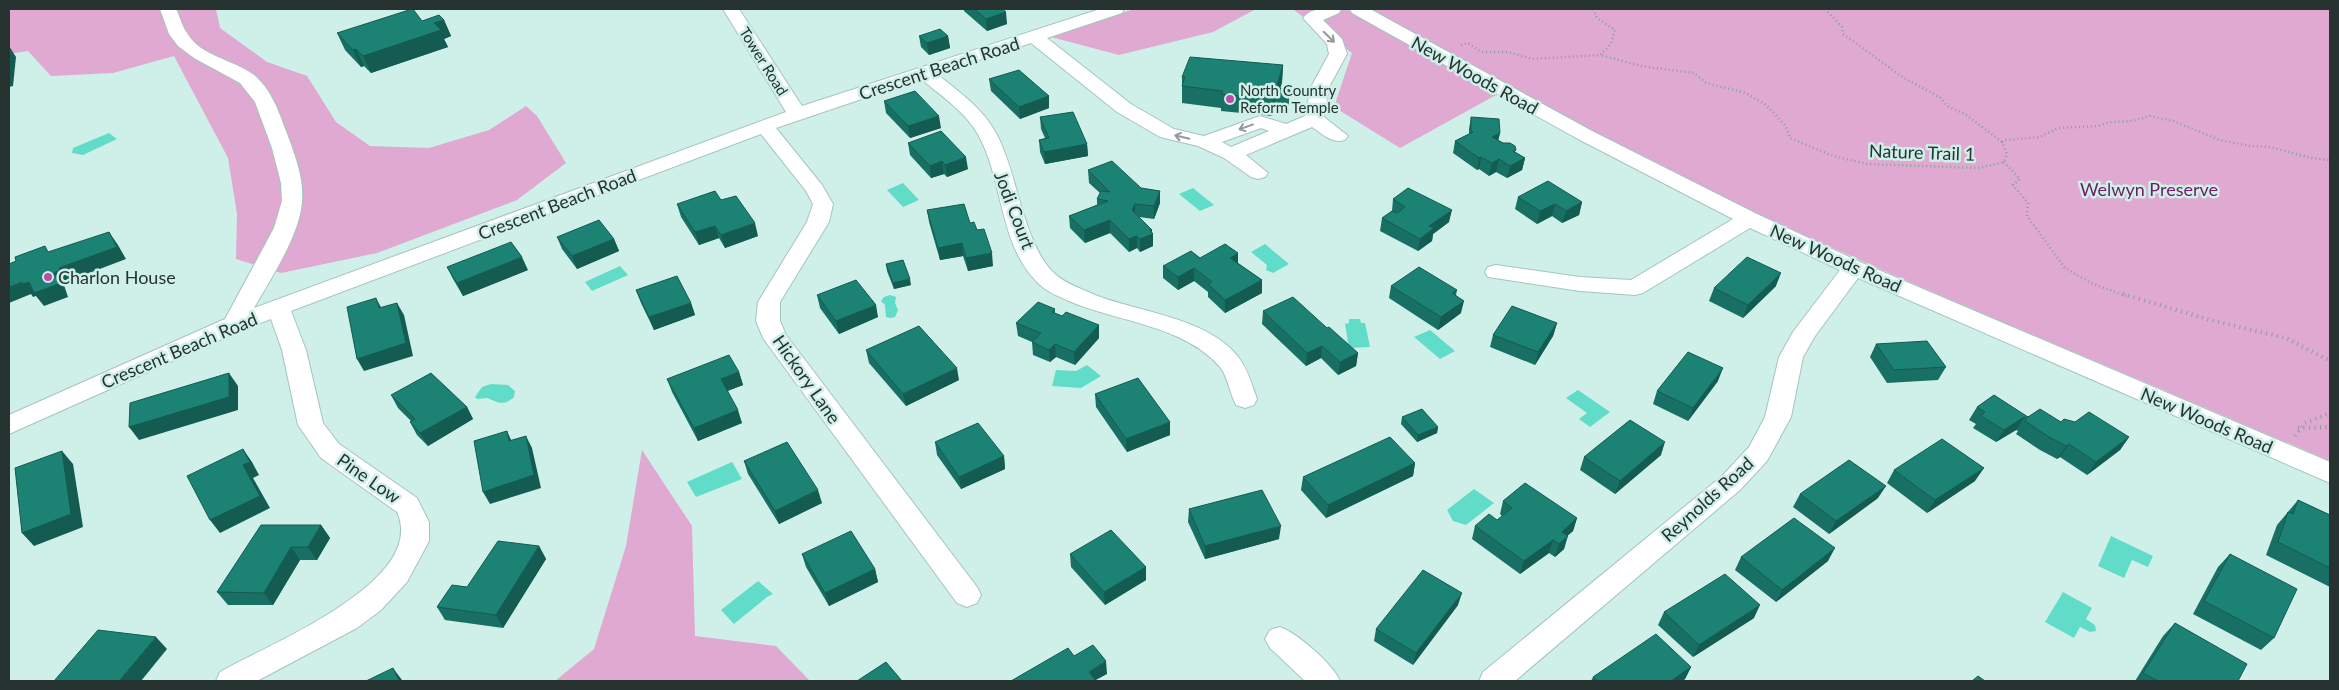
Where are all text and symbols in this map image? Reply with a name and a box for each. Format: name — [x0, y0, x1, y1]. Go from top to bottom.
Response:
street label: Tower Road — [736, 23, 792, 99]
one-way arrow — [1323, 31, 1336, 43]
street label: New Woods Road — [1408, 31, 1542, 119]
street label: Crescent Beach Road — [856, 32, 1022, 104]
place label: North Country Reform Temple — [1240, 81, 1339, 116]
marker: North Country Reform Temple — [1224, 93, 1236, 105]
one-way arrow — [1239, 123, 1254, 132]
one-way arrow — [1175, 132, 1191, 141]
street label: Nature Trail 1 — [1869, 139, 1975, 165]
street label: Crescent Beach Road — [475, 164, 639, 244]
street label: Jodi Court — [990, 168, 1040, 253]
park label: Welwyn Preserve — [2080, 178, 2218, 200]
street label: New Woods Road — [1767, 219, 1905, 297]
place label: Charlon House — [58, 266, 176, 288]
marker: Charlon House — [42, 271, 54, 283]
street label: Crescent Beach Road — [98, 307, 260, 393]
street label: Hickory Lane — [768, 330, 846, 428]
street label: New Woods Road — [2138, 382, 2276, 458]
street label: Pine Low — [333, 448, 405, 508]
street label: Reynolds Road — [1656, 452, 1758, 546]

